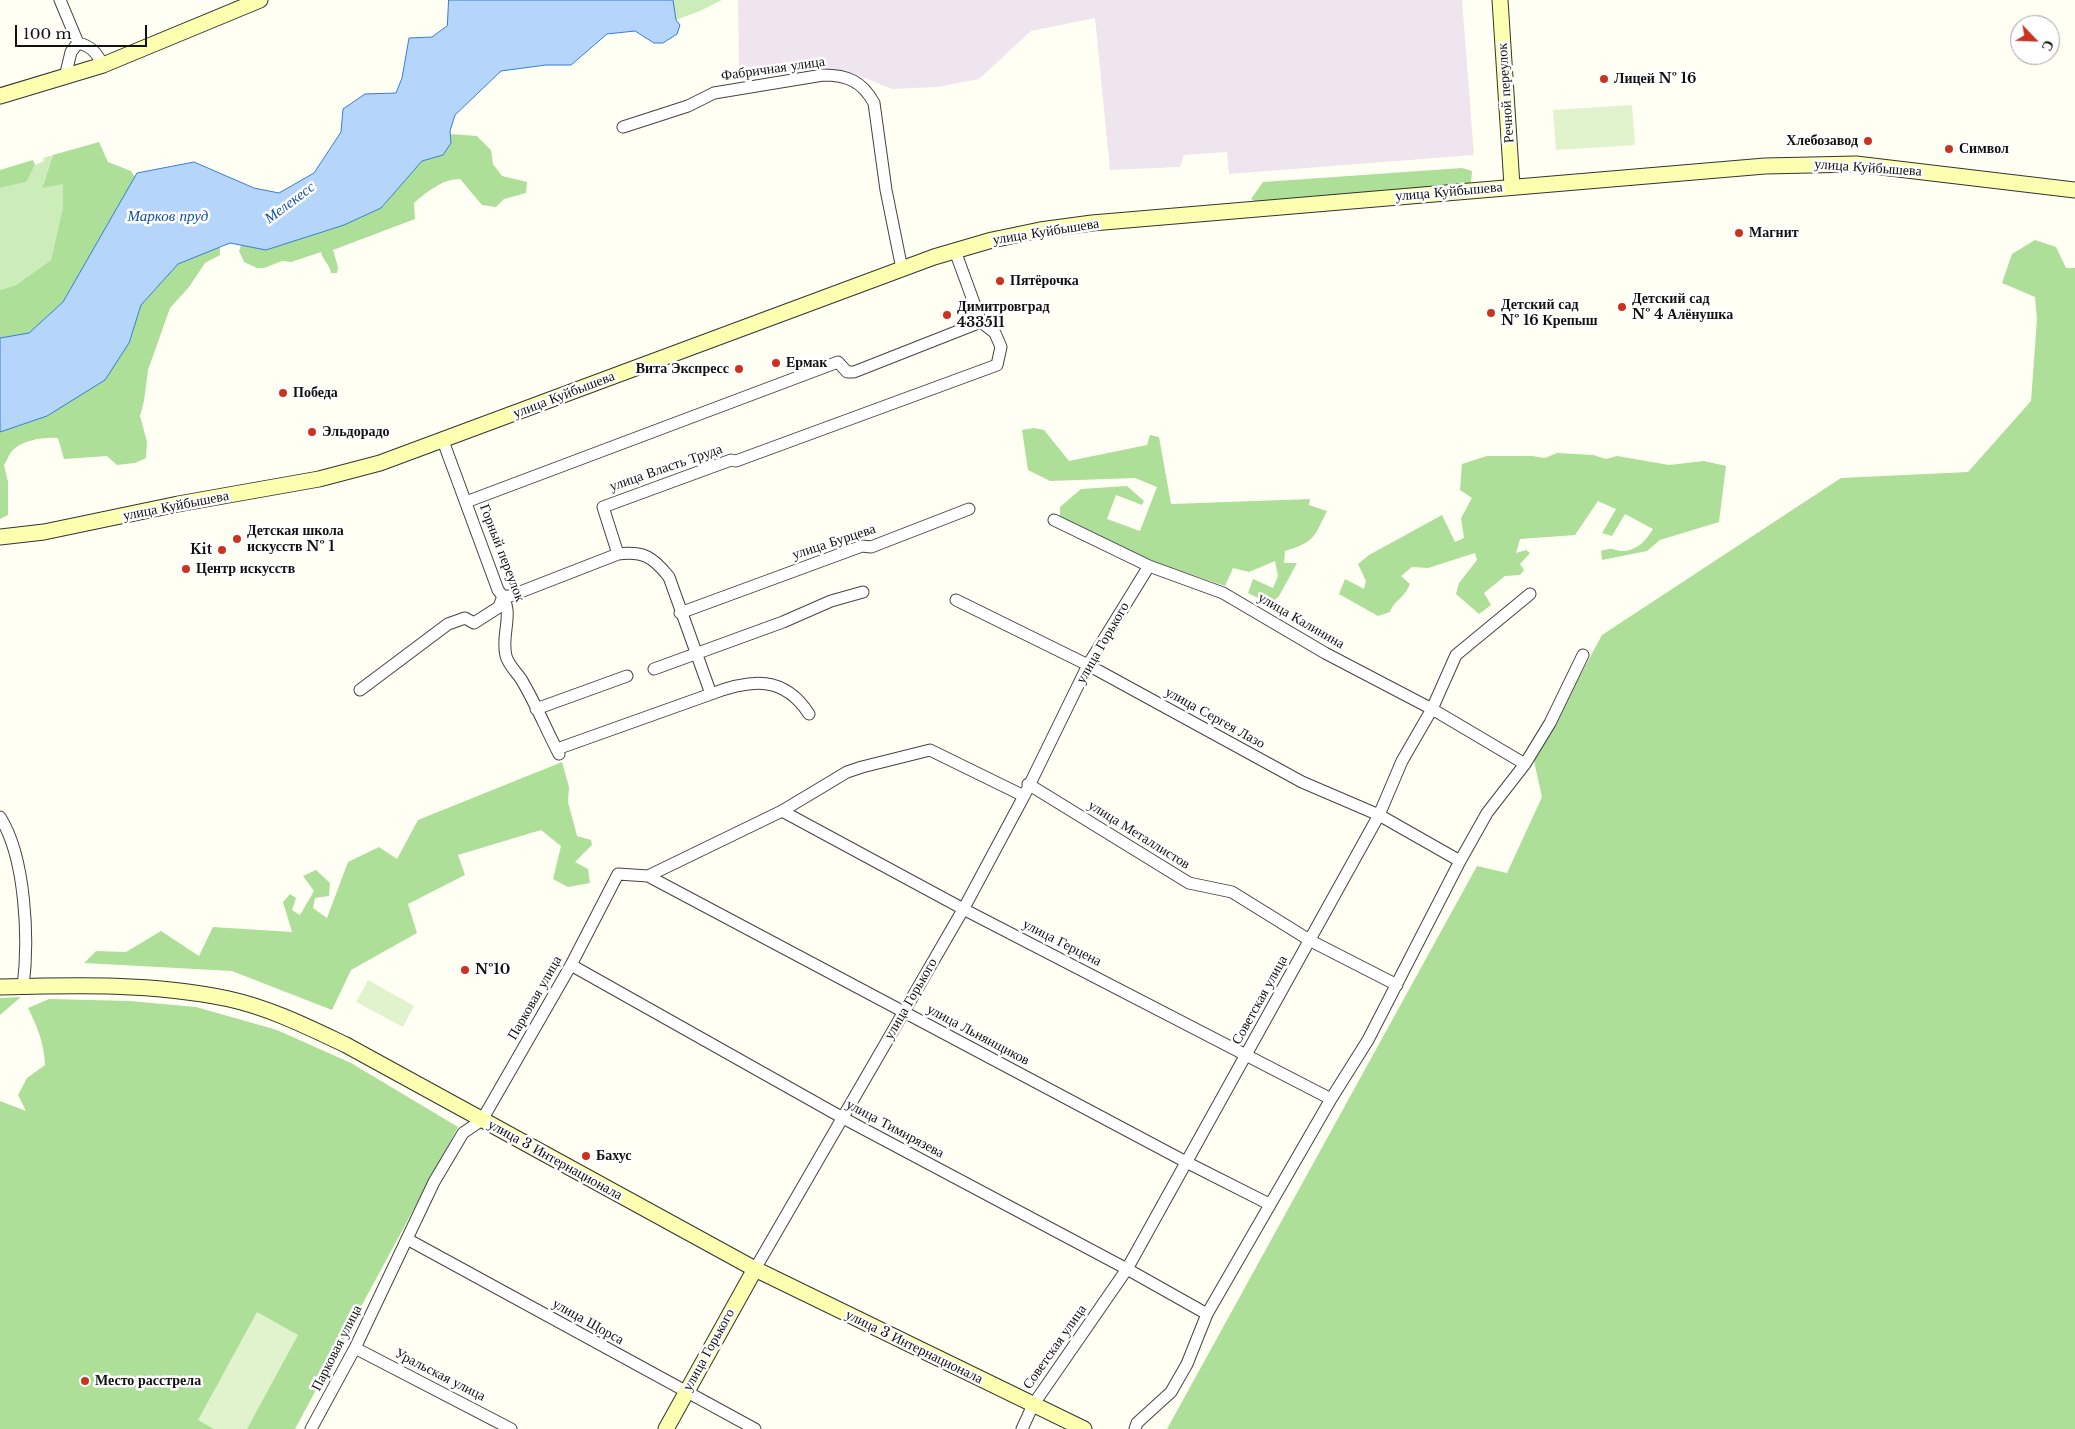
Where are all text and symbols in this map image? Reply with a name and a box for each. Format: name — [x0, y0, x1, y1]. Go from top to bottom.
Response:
scale bar — [18, 15, 150, 47]
north arrow — [2010, 15, 2060, 65]
text: 100 m — [23, 24, 72, 43]
text: С — [2038, 37, 2058, 54]
street label: Речной переулок — [1494, 42, 1518, 144]
street label: Фабричная улица — [720, 53, 826, 85]
place label: Лицей № 16 — [1614, 71, 1696, 87]
marker: Лицей № 16 — [1598, 73, 1610, 85]
place label: Хлебозавод — [1786, 133, 1858, 149]
marker: Хлебозавод — [1862, 135, 1874, 147]
place label: Символ — [1959, 141, 2009, 157]
marker: Символ — [1943, 143, 1955, 155]
street label: улица Куйбышева — [1814, 156, 1922, 180]
water label: Мелекесс — [261, 178, 319, 228]
street label: улица Куйбышева — [1395, 179, 1503, 205]
water label: Марков пруд — [128, 208, 208, 226]
street label: улица Куйбышева — [992, 215, 1100, 249]
place label: Магнит — [1749, 225, 1799, 241]
marker: Магнит — [1733, 227, 1745, 239]
place label: Пятёрочка — [1010, 273, 1079, 289]
marker: Пятёрочка — [994, 275, 1006, 287]
place label: Детский сад № 4 Алёнушка — [1632, 291, 1733, 324]
place label: Детский сад № 16 Крепыш — [1501, 297, 1597, 330]
place label: Димитровград 433511 — [957, 299, 1050, 332]
marker: Детский сад № 4 Алёнушка — [1616, 301, 1628, 313]
marker: Детский сад № 16 Крепыш — [1485, 307, 1497, 319]
marker: Димитровград 433511 — [941, 309, 953, 321]
place label: Ермак — [786, 355, 827, 371]
marker: Ермак — [770, 357, 782, 369]
place label: Вита Экспресс — [636, 361, 729, 377]
marker: Вита Экспресс — [733, 363, 745, 375]
street label: улица Куйбышева — [511, 368, 617, 422]
place label: Победа — [293, 385, 338, 401]
marker: Победа — [277, 387, 289, 399]
place label: Эльдорадо — [322, 424, 390, 440]
marker: Эльдорадо — [306, 426, 318, 438]
street label: улица Власть Труда — [607, 441, 725, 495]
street label: улица Куйбышева — [122, 487, 230, 525]
street label: Горный переулок — [476, 502, 528, 604]
street label: улица Бурцева — [790, 521, 878, 563]
place label: Детская школа искусств № 1 — [247, 523, 344, 556]
marker: Детская школа искусств № 1 — [231, 533, 243, 545]
place label: Kit — [190, 542, 212, 558]
marker: Kit — [216, 544, 228, 556]
place label: Центр искусств — [196, 561, 295, 577]
marker: Центр искусств — [180, 563, 192, 575]
street label: улица Калинина — [1255, 589, 1347, 653]
street label: улица Горького — [1073, 599, 1133, 687]
street label: улица Сергея Лазо — [1162, 684, 1268, 752]
street label: улица Металлистов — [1085, 797, 1193, 873]
street label: улица Герцена — [1020, 916, 1104, 970]
street label: Советская улица — [1229, 952, 1291, 1048]
street label: Парковая улица — [504, 953, 566, 1043]
street label: улица Горького — [881, 955, 941, 1043]
place label: №10 — [475, 962, 510, 978]
marker: №10 — [459, 964, 471, 976]
street label: улица Льнянщиков — [924, 1001, 1032, 1069]
street label: улица Тимирязева — [843, 1096, 947, 1162]
street label: улица 3 Интернационала — [485, 1116, 625, 1204]
place label: Бахус — [596, 1148, 632, 1164]
marker: Бахус — [580, 1150, 592, 1162]
street label: улица Щорса — [549, 1295, 627, 1349]
street label: Советская улица — [1020, 1301, 1090, 1393]
street label: Парковая улица — [308, 1302, 366, 1394]
street label: улица Горького — [680, 1306, 738, 1394]
street label: улица 3 Интернационала — [843, 1306, 985, 1388]
street label: Уральская улица — [392, 1345, 488, 1405]
place label: Место расстрела — [95, 1373, 201, 1389]
marker: Место расстрела — [79, 1375, 91, 1387]

